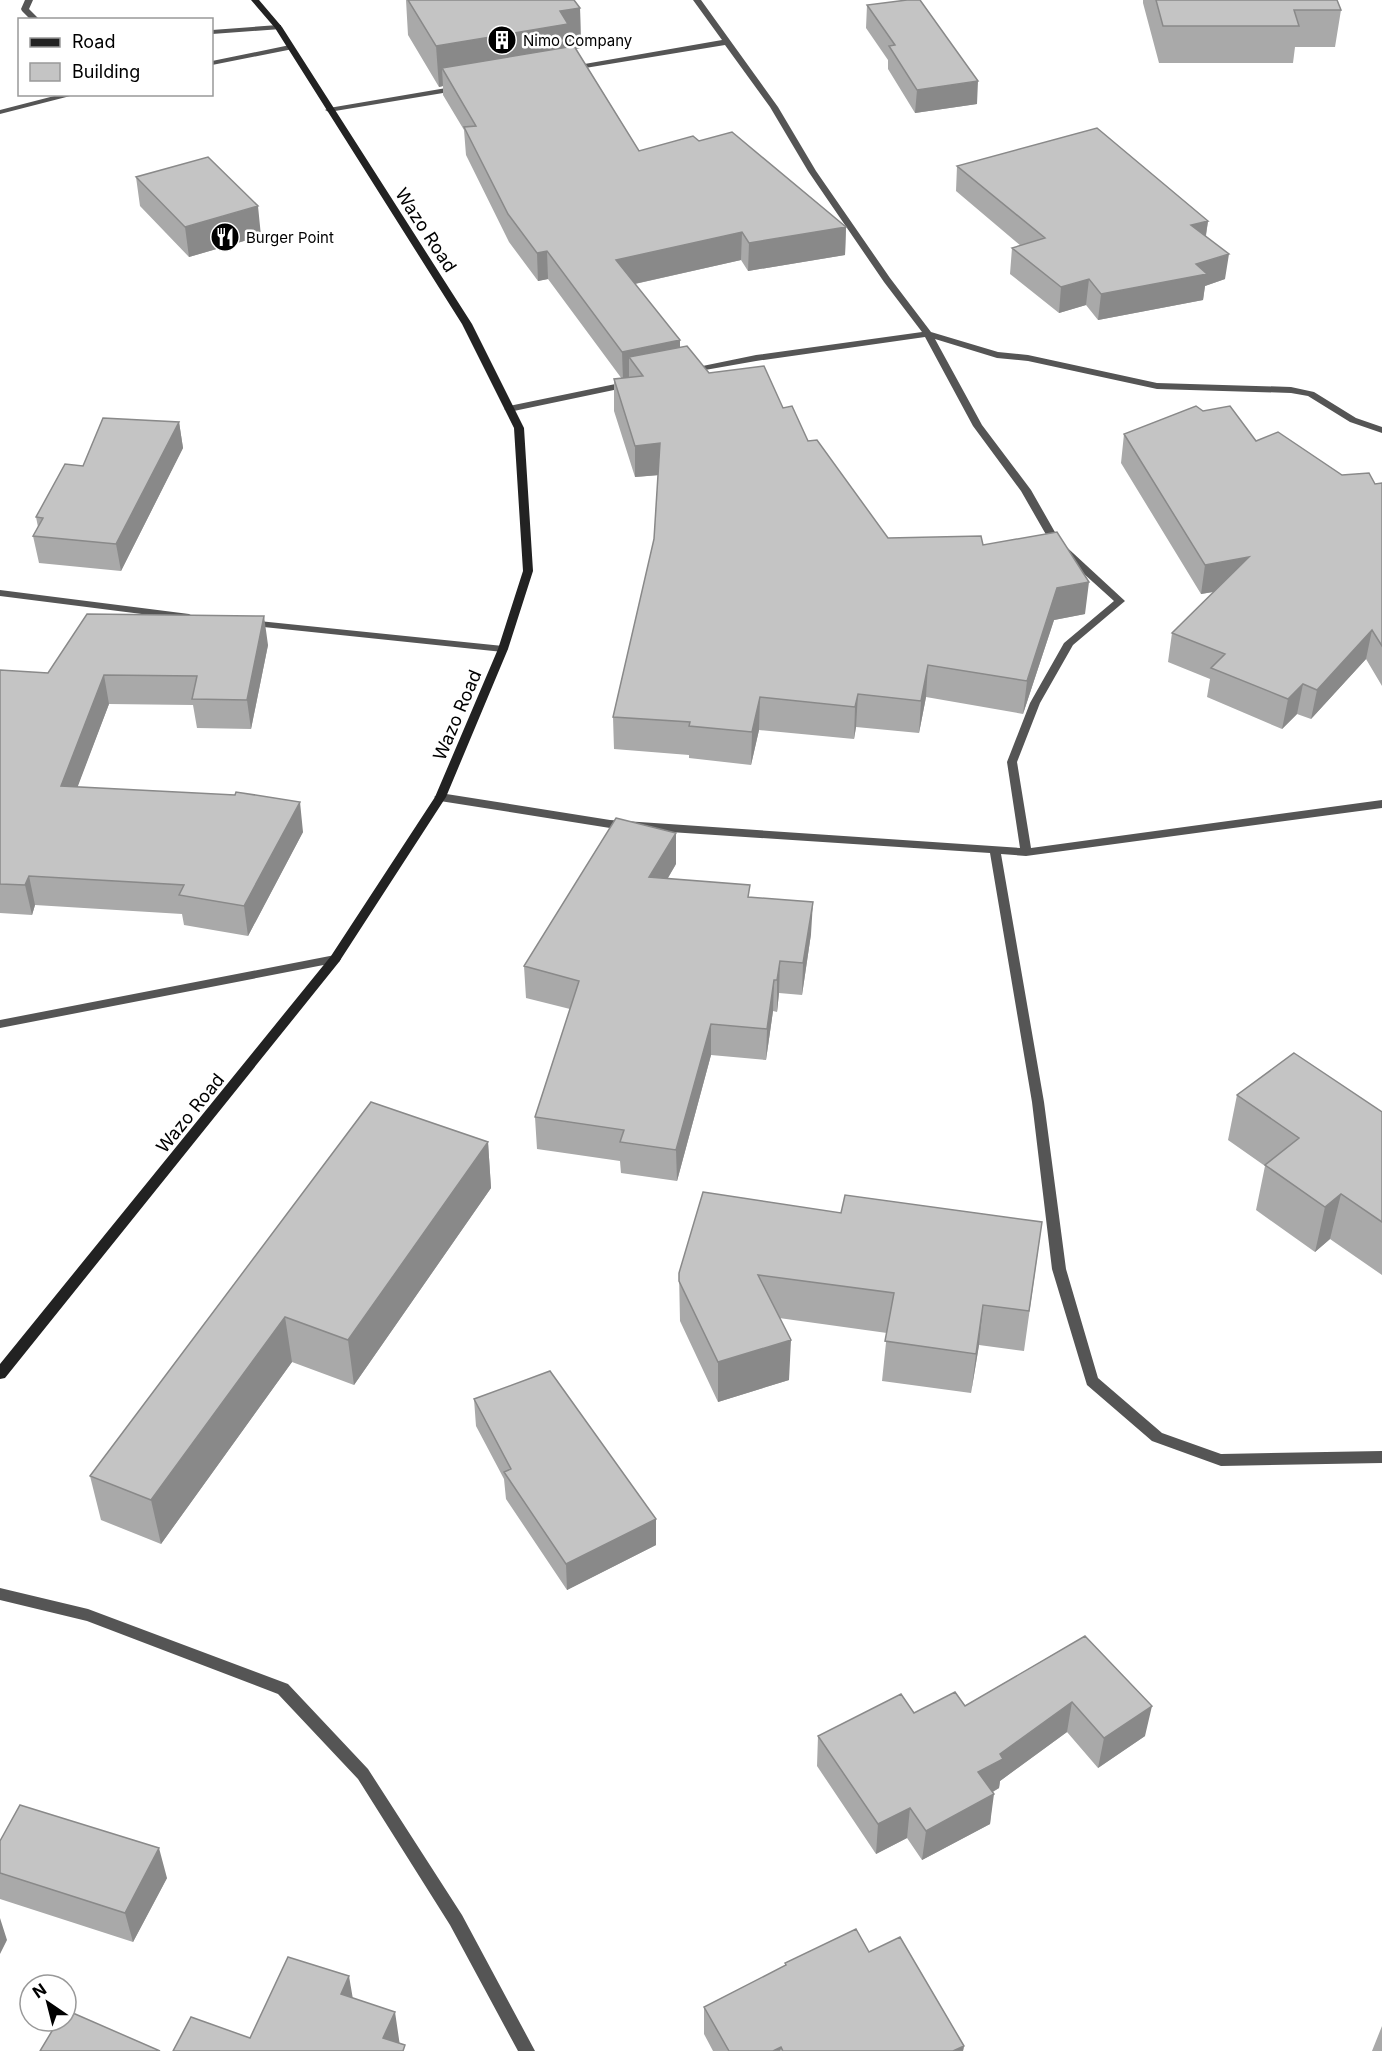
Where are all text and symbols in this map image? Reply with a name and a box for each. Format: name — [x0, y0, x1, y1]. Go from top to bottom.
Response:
legend — [18, 18, 213, 96]
building icon: Nimo Company — [486, 24, 518, 56]
text: Road — [72, 31, 115, 52]
place label: Nimo Company — [523, 31, 633, 50]
text: Building — [72, 61, 140, 82]
street label: Wazo Road — [391, 184, 461, 276]
restaurant icon: Burger Point — [209, 221, 241, 253]
place label: Burger Point — [246, 228, 334, 247]
street label: Wazo Road — [429, 667, 485, 763]
street label: Wazo Road — [152, 1069, 228, 1157]
north arrow — [18, 1973, 78, 2033]
text: N — [29, 1979, 50, 2002]

